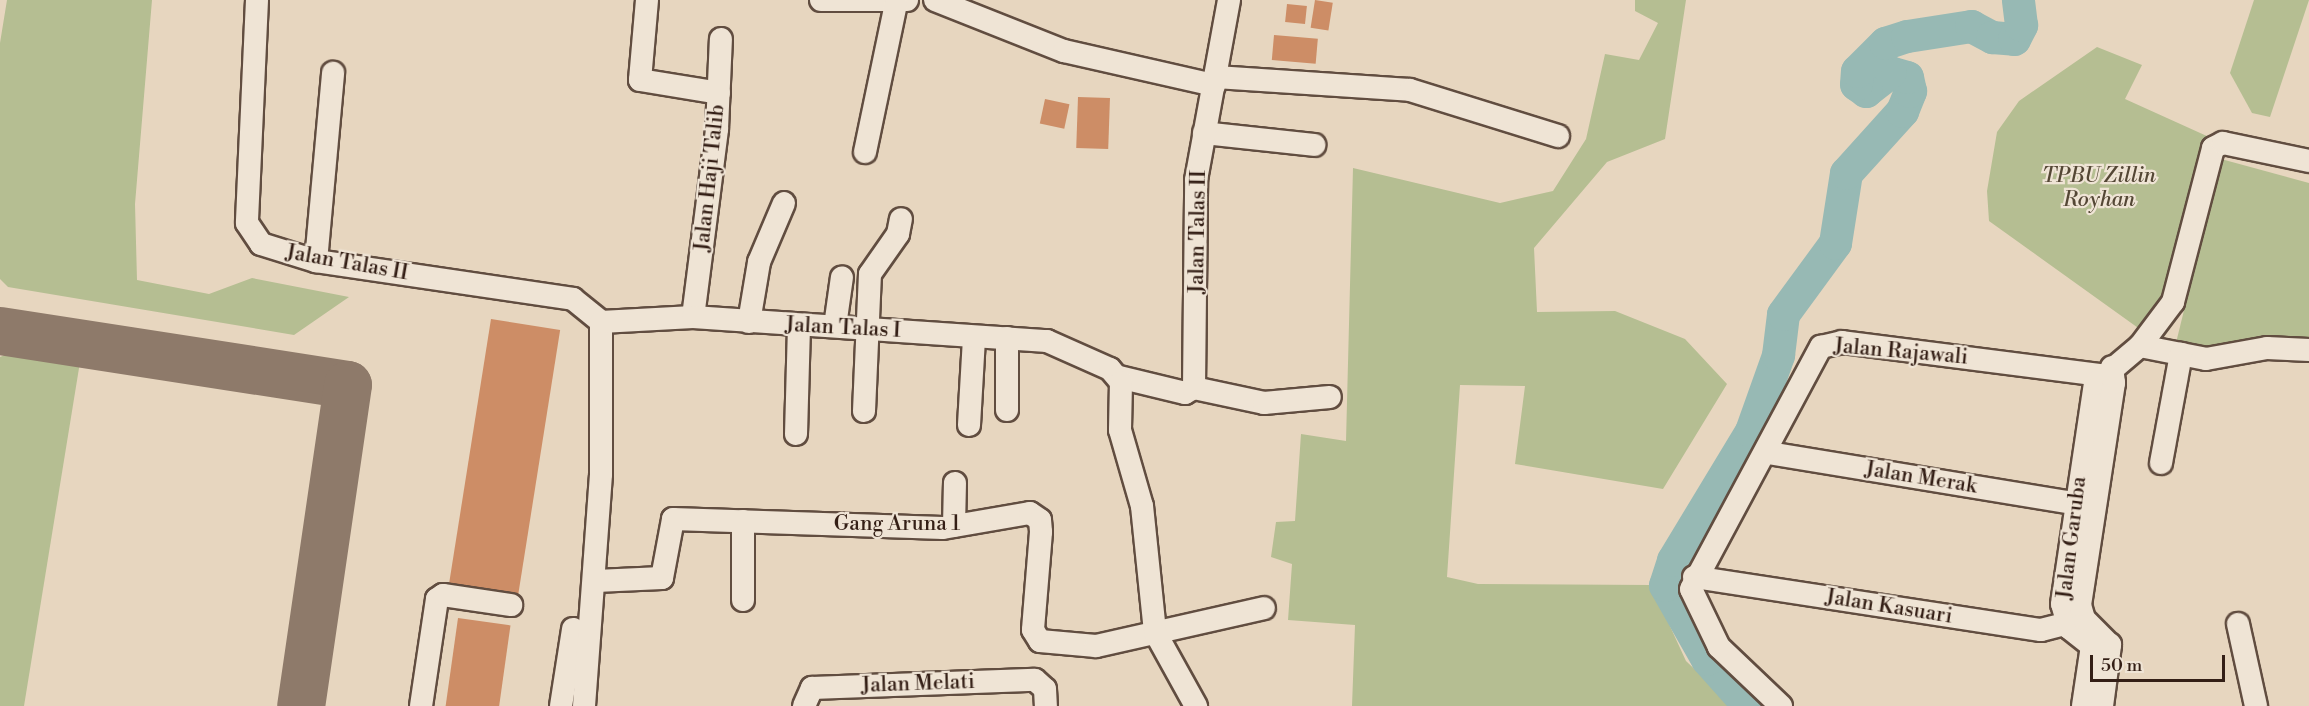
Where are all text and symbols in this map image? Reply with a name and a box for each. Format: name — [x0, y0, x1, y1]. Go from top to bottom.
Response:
street label: Jalan Haji Talib — [690, 103, 730, 253]
park label: TPBU Zillin Royhan — [2042, 163, 2156, 213]
street label: Jalan Talas II — [1184, 170, 1212, 294]
street label: Jalan Talas II — [284, 240, 410, 286]
street label: Jalan Talas I — [785, 312, 901, 344]
street label: Jalan Rajawali — [1833, 334, 1969, 370]
street label: Jalan Merak — [1863, 457, 1979, 499]
street label: Jalan Garuba — [2052, 475, 2092, 601]
street label: Gang Aruna 1 — [834, 511, 960, 537]
street label: Jalan Kasuari — [1824, 585, 1954, 629]
scale bar — [2093, 643, 2228, 681]
text: 50 m — [2101, 654, 2142, 677]
street label: Jalan Melati — [861, 669, 975, 699]

